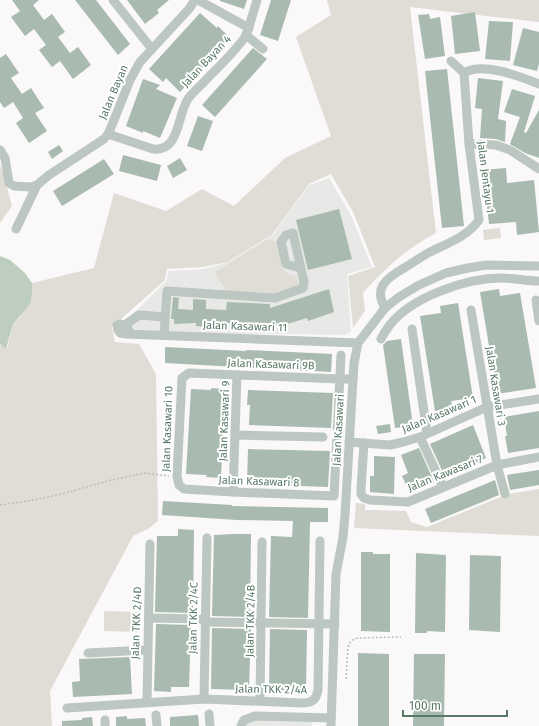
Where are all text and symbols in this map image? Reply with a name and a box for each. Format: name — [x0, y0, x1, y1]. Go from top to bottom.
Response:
street label: Jalan Bayan 4 — [179, 32, 234, 90]
street label: Jalan Bayan — [96, 63, 131, 121]
street label: Jalan Jentayu 1 — [475, 140, 496, 214]
street label: Jalan Kasawari 11 — [203, 319, 287, 334]
street label: Jalan Kasawari 3 — [483, 345, 508, 427]
street label: Jalan Kasawari 9B — [227, 356, 315, 373]
street label: Jalan Kasawari 9 — [217, 380, 232, 462]
street label: Jalan Kasawari 10 — [160, 386, 175, 472]
street label: Jalan Kasawari 1 — [400, 393, 478, 436]
street label: Jalan Kasawari — [330, 394, 347, 466]
street label: Jalan Kawasari 7 — [406, 452, 485, 494]
street label: Jalan Kasawari 8 — [218, 474, 300, 489]
street label: Jalan TKK 2/4C — [186, 582, 201, 654]
street label: Jalan TKK 2/4B — [243, 584, 258, 657]
street label: Jalan TKK 2/4D — [129, 586, 144, 660]
street label: Jalan TKK 2/4A — [235, 682, 308, 697]
scale bar — [403, 692, 507, 718]
text: 100 m — [409, 699, 441, 713]

